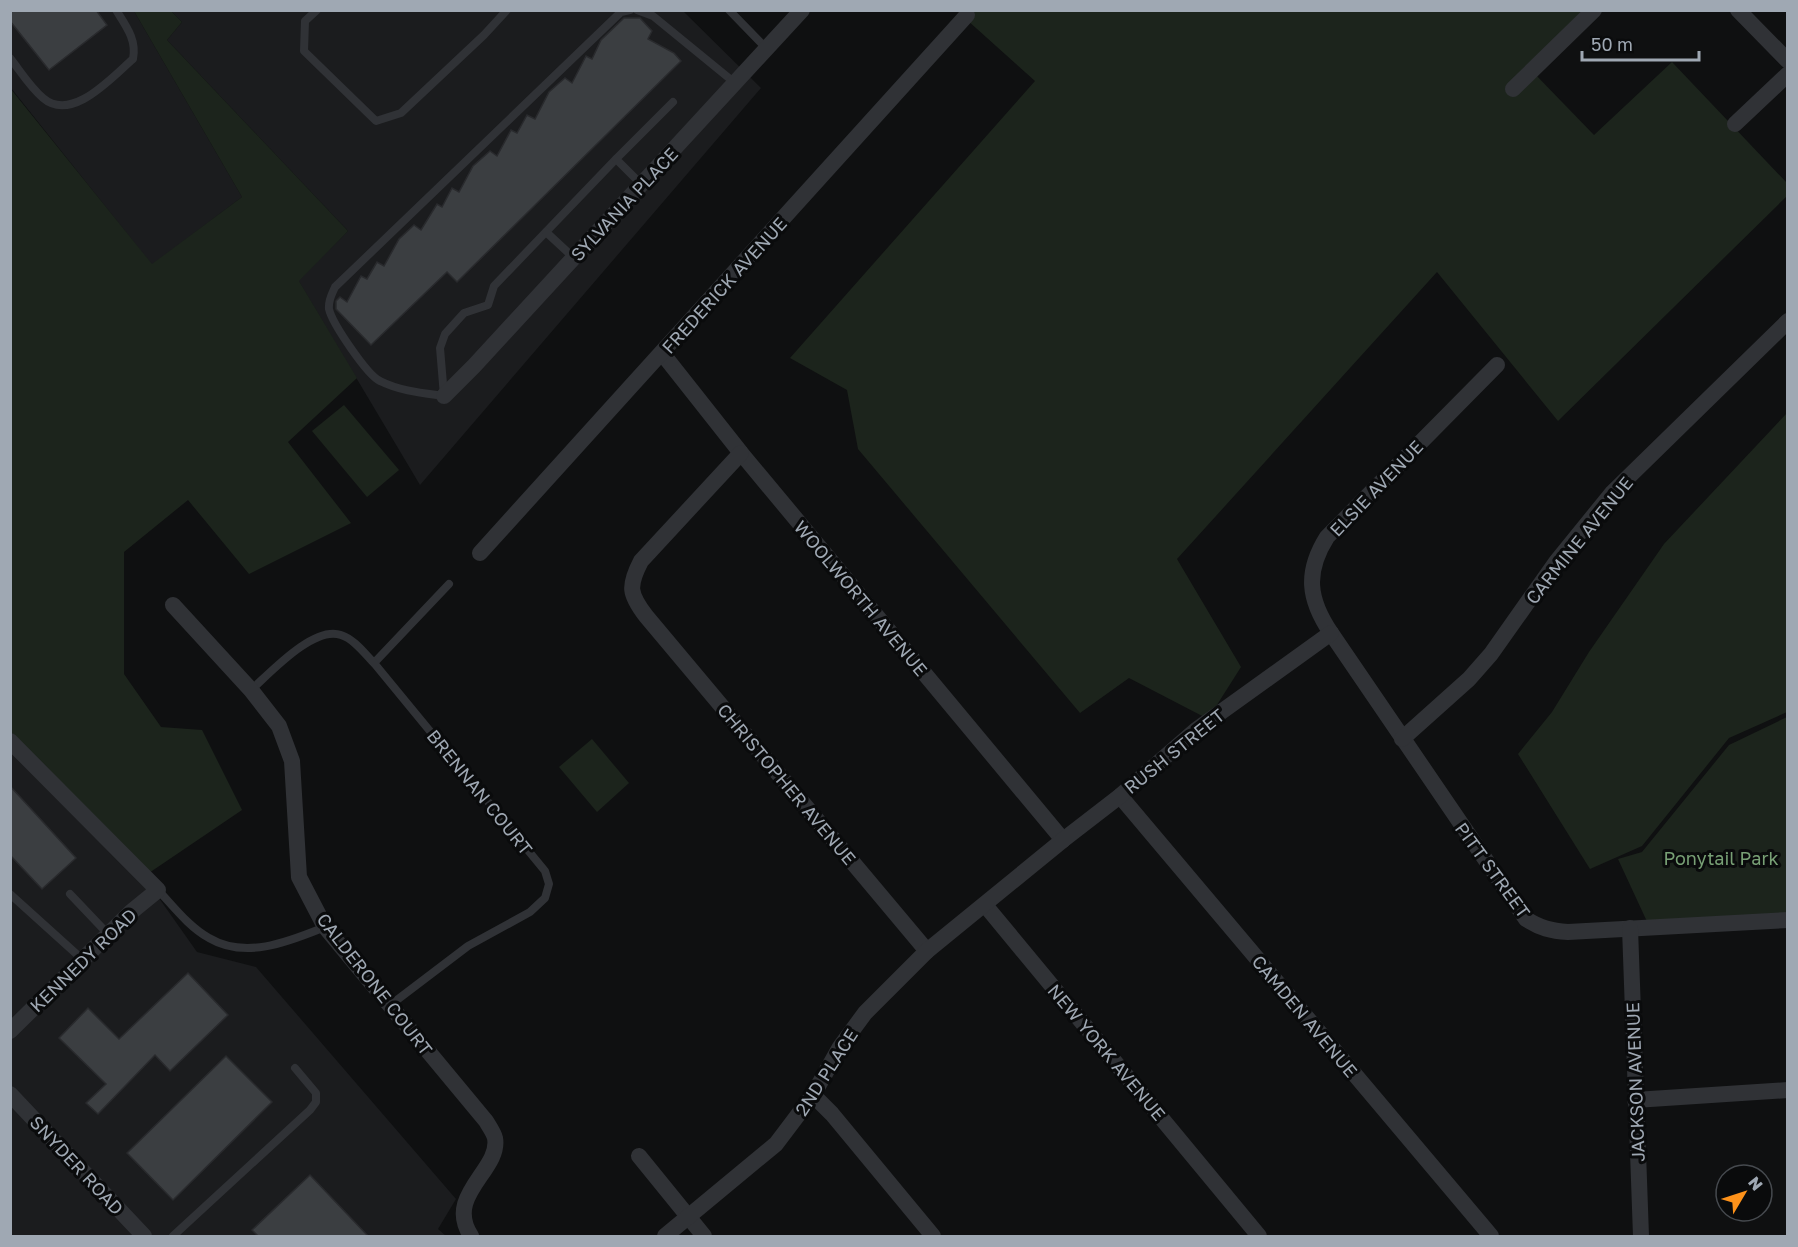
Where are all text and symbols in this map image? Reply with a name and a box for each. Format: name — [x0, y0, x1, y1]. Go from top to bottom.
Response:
scale bar — [1582, 24, 1699, 62]
text: 50 m — [1591, 33, 1633, 55]
street label: SYLVANIA PLACE — [566, 143, 682, 265]
street label: FREDERICK AVENUE — [657, 212, 791, 358]
street label: ELSIE AVENUE — [1325, 435, 1427, 541]
street label: CARMINE AVENUE — [1521, 472, 1637, 608]
street label: WOOLWORTH AVENUE — [790, 516, 932, 680]
street label: CHRISTOPHER AVENUE — [713, 699, 861, 869]
street label: RUSH STREET — [1119, 704, 1229, 798]
street label: BRENNAN COURT — [423, 725, 537, 859]
street label: PITT STREET — [1451, 818, 1535, 922]
park label: Ponytail Park — [1663, 847, 1779, 869]
street label: KENNEDY ROAD — [25, 904, 141, 1016]
street label: CALDERONE COURT — [313, 909, 437, 1059]
street label: CAMDEN AVENUE — [1248, 951, 1362, 1081]
street label: NEW YORK AVENUE — [1044, 979, 1170, 1125]
street label: JACKSON AVENUE — [1621, 1002, 1649, 1162]
street label: 2ND PLACE — [790, 1025, 862, 1119]
street label: SNYDER ROAD — [26, 1111, 128, 1219]
north arrow — [1714, 1163, 1774, 1223]
text: N — [1744, 1173, 1767, 1195]

